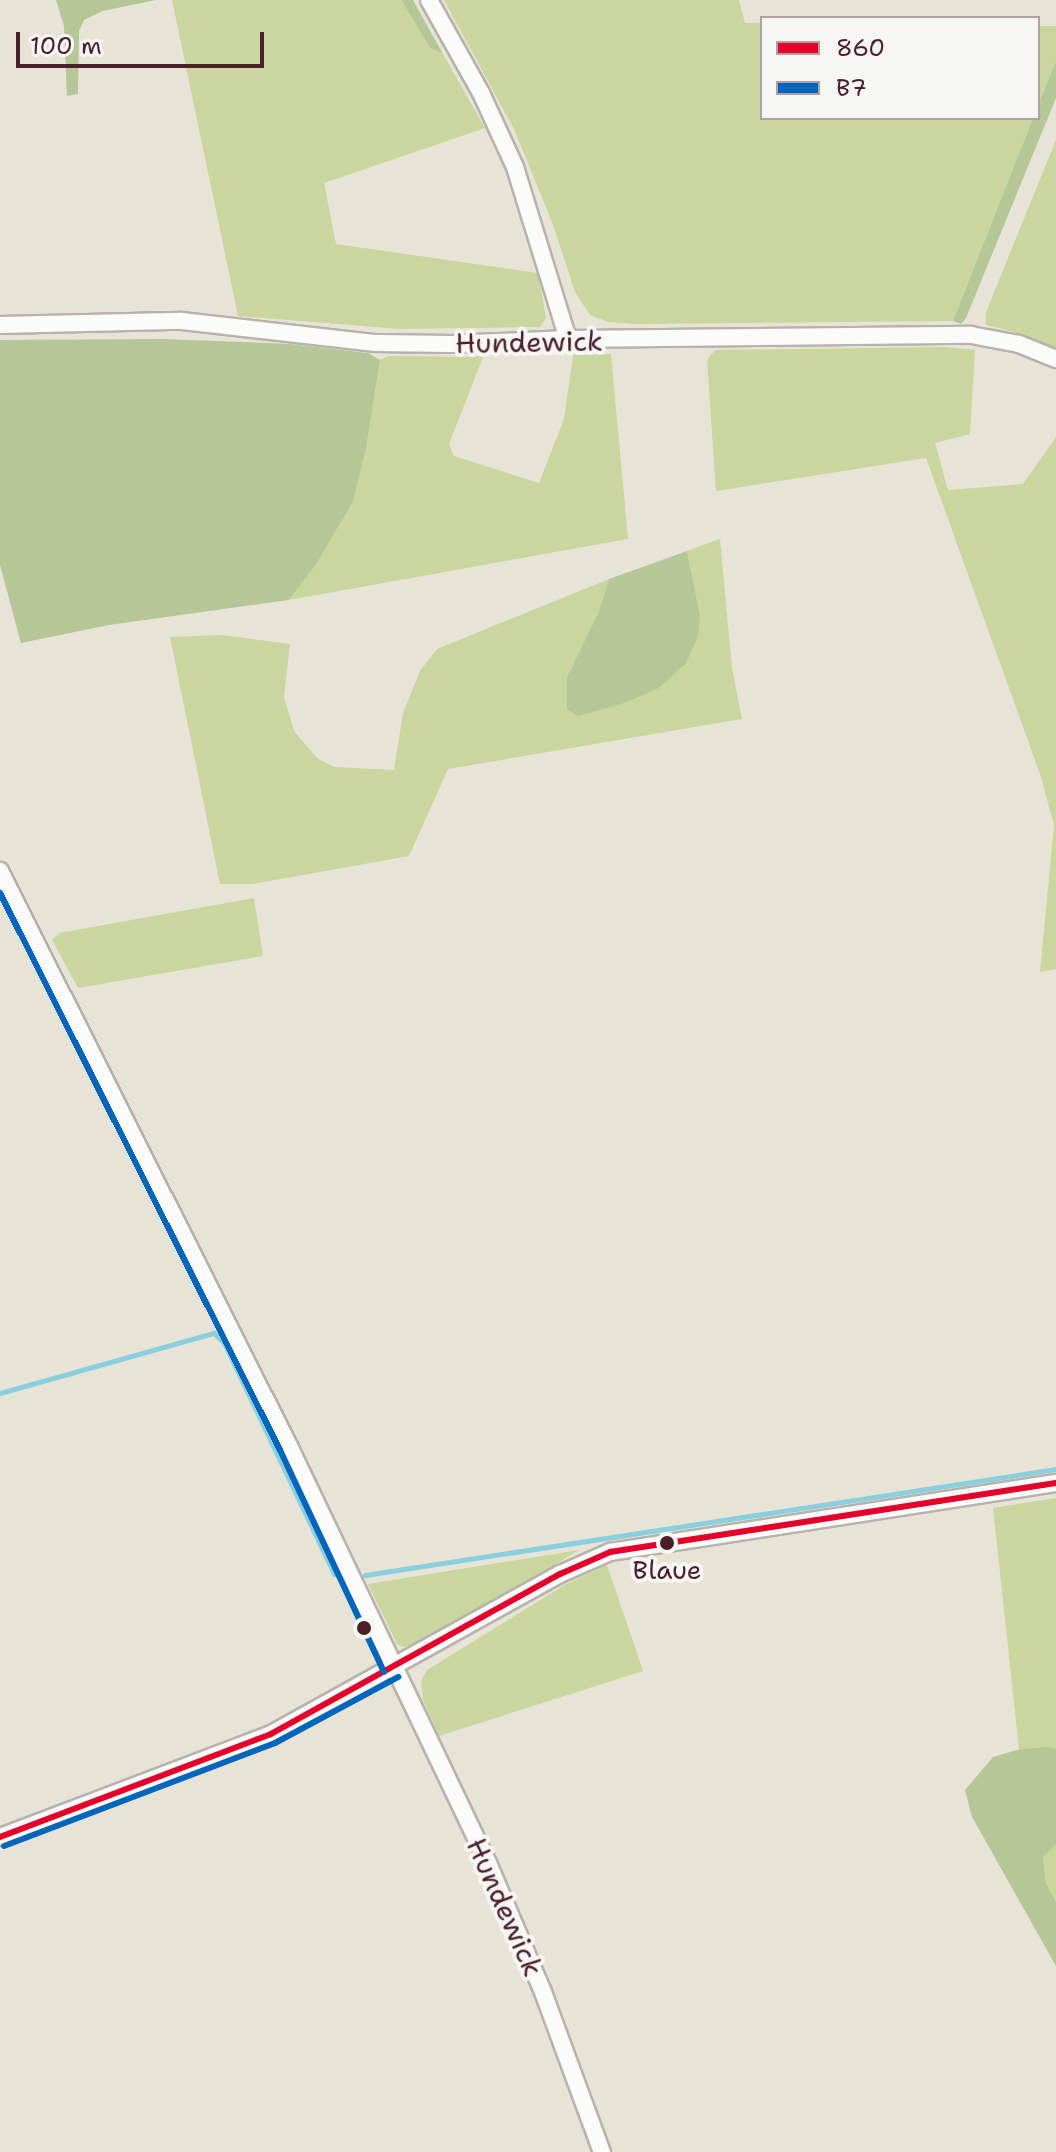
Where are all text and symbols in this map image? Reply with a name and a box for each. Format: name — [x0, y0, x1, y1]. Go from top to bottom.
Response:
scale bar — [20, 16, 268, 66]
legend — [760, 16, 1040, 120]
text: 100 m — [30, 30, 102, 62]
text: 860 — [836, 32, 885, 64]
text: B7 — [836, 72, 867, 104]
street label: Hundewick — [455, 324, 603, 360]
marker: Blaue — [659, 1535, 675, 1551]
place label: Blaue — [632, 1554, 702, 1586]
unlabelled marker — [356, 1620, 372, 1636]
street label: Hundewick — [460, 1833, 550, 1981]

